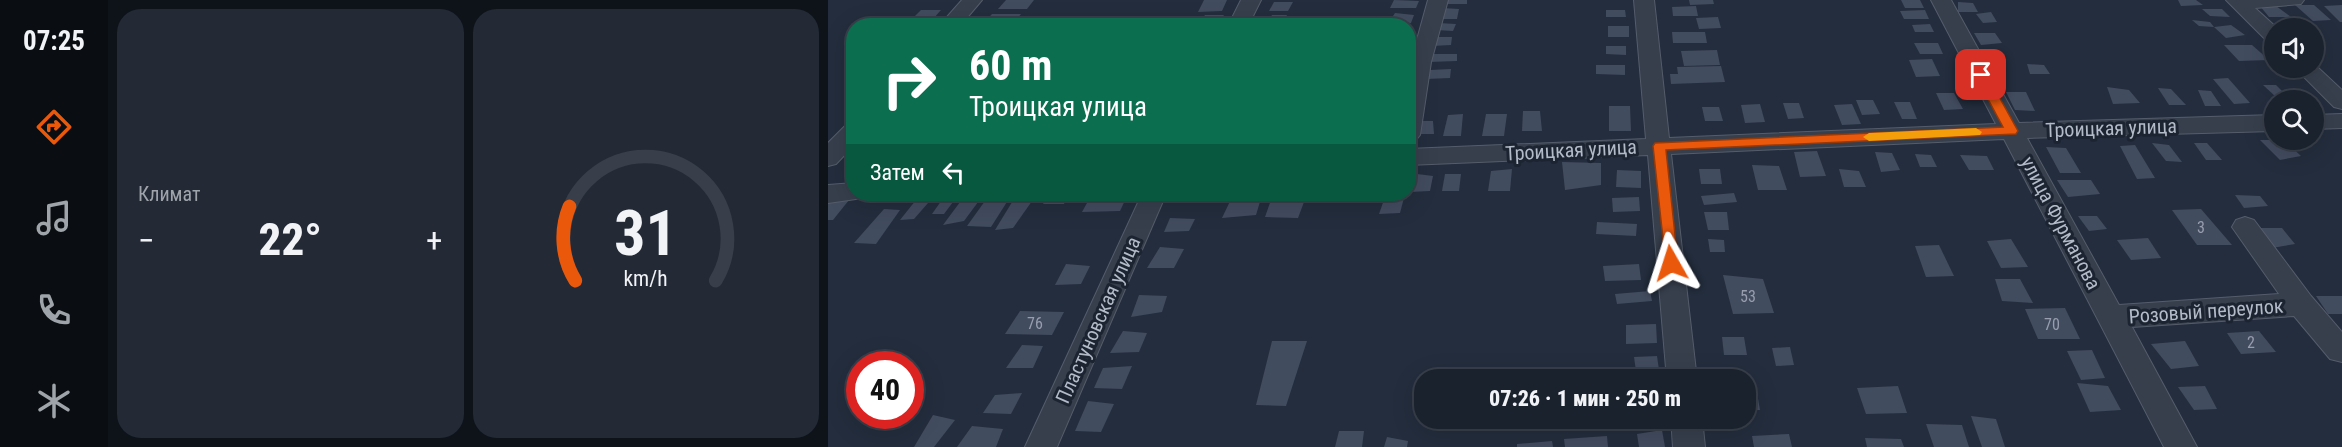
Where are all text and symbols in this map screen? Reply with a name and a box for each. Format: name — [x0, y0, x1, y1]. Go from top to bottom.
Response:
map controls — [2264, 18, 2324, 150]
button: sound — [2264, 18, 2324, 78]
text: 07:25 — [23, 25, 85, 57]
text: 60 m — [969, 41, 1052, 90]
icon: right — [870, 42, 948, 120]
pin — [1955, 49, 2006, 100]
icon: arrive — [1964, 58, 1997, 91]
button: search — [2264, 90, 2324, 150]
text: Троицкая улица — [969, 91, 1147, 123]
icon: directions — [33, 106, 75, 148]
street label: Троицкая улица — [2045, 114, 2177, 142]
street label: Троицкая улица — [1505, 135, 1637, 165]
street label: улица Фурманова — [2016, 152, 2106, 294]
icon: left — [937, 156, 970, 189]
text: Затем — [870, 160, 925, 185]
text: Климат — [138, 182, 200, 206]
icon: music — [33, 197, 75, 239]
text: 31 — [614, 197, 677, 270]
text: 22° — [259, 213, 322, 266]
house number: 3 — [2197, 218, 2205, 237]
text: − — [138, 221, 155, 260]
text: + — [426, 221, 443, 260]
position arrow — [1639, 231, 1703, 295]
street label: Пластуновская улица — [1050, 233, 1146, 407]
text: km/h — [624, 266, 668, 291]
house number: 53 — [1740, 287, 1756, 306]
icon: phone — [33, 289, 75, 331]
street label: Розовый переулок — [2128, 294, 2284, 328]
house number: 76 — [1027, 314, 1043, 333]
house number: 70 — [2044, 315, 2060, 334]
house number: 2 — [2247, 333, 2255, 352]
speed limit sign: 40 — [846, 351, 924, 429]
icon: climate — [33, 380, 75, 422]
text: 07:26 · 1 мин · 250 m — [1489, 386, 1681, 411]

